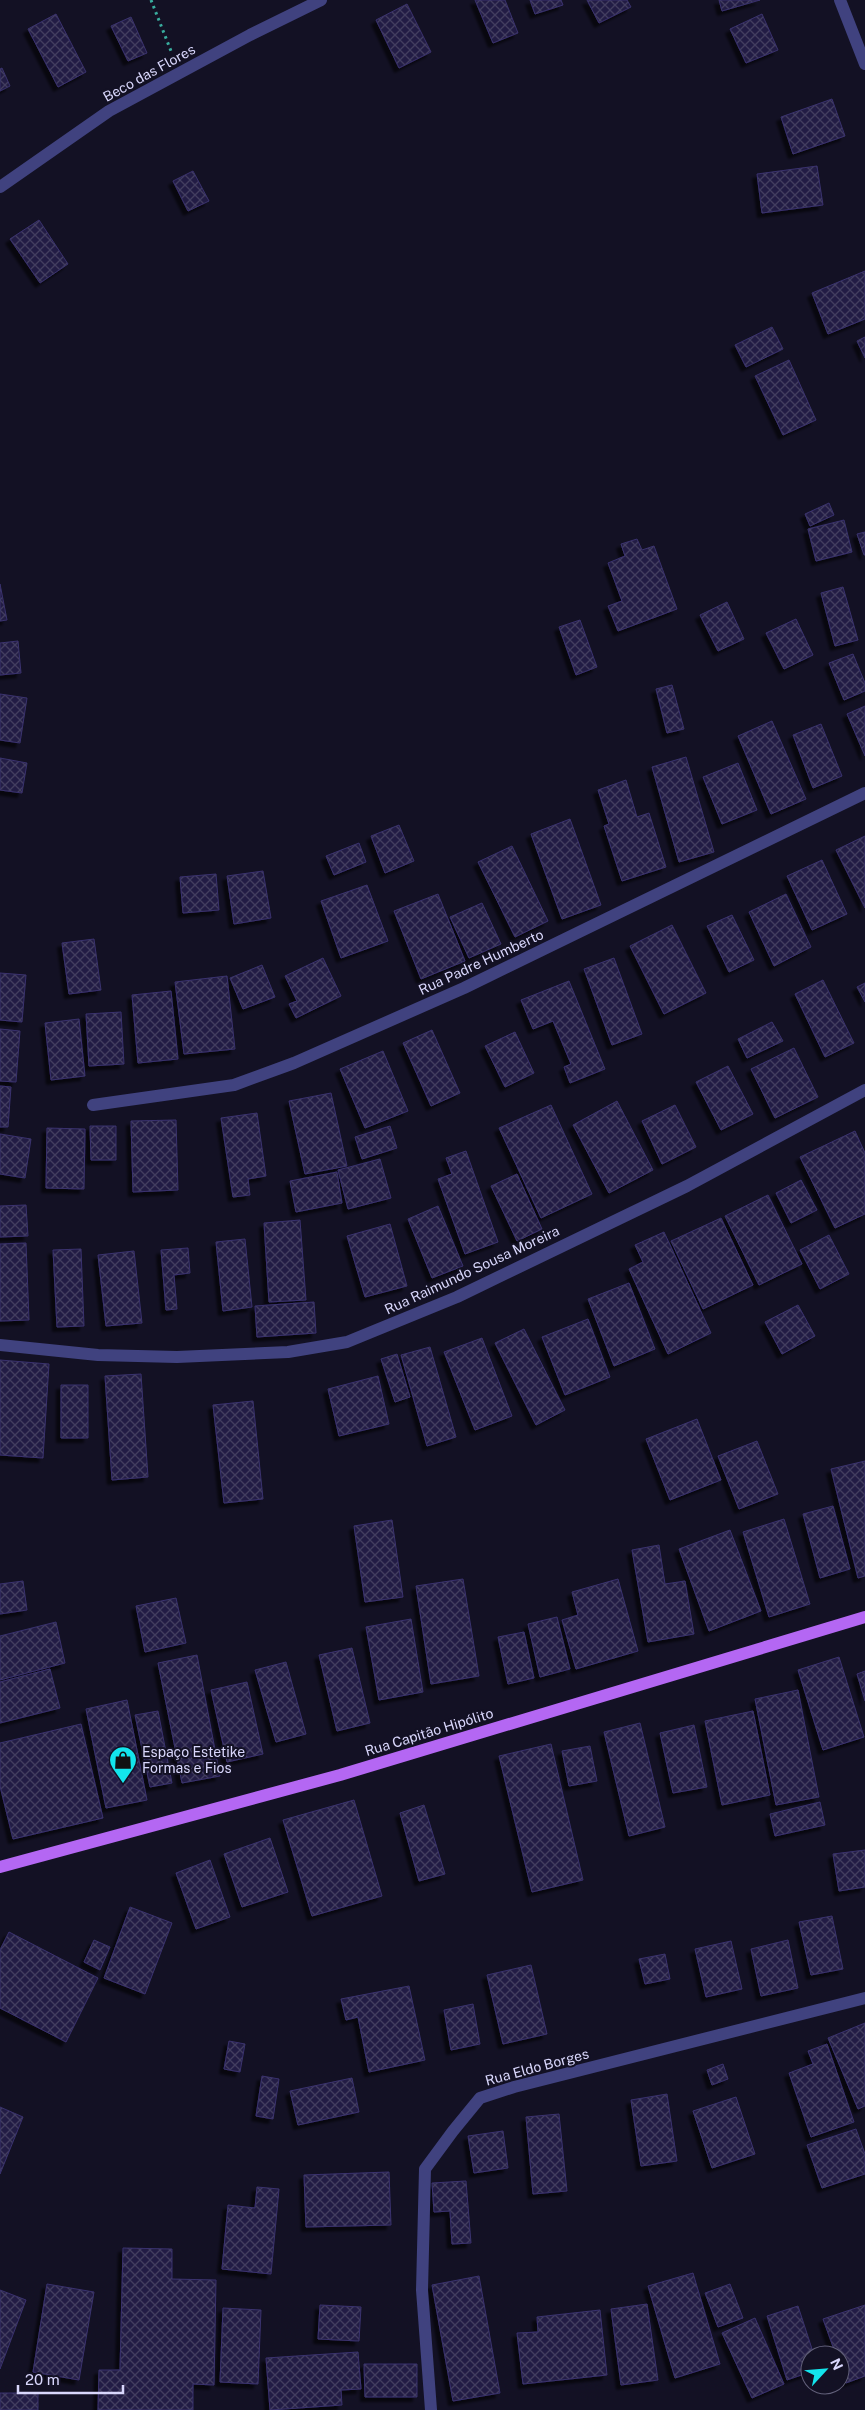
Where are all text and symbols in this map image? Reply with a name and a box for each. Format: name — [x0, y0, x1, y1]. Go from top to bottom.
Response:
street label: Beco das Flores — [100, 41, 198, 105]
street label: Rua Padre Humberto — [416, 926, 546, 998]
street label: Rua Raimundo Sousa Moreira — [382, 1222, 562, 1318]
street label: Rua Capitão Hipólito — [363, 1705, 495, 1759]
place label: Espaço Estetike Formas e Fios — [142, 1744, 245, 1776]
shop icon: Espaço Estetike Formas e Fios — [108, 1745, 138, 1784]
street label: Rua Eldo Borges — [483, 2045, 591, 2089]
north arrow — [800, 2345, 850, 2395]
text: N — [827, 2356, 846, 2373]
scale bar — [18, 2362, 122, 2394]
text: 20 m — [25, 2371, 60, 2388]

